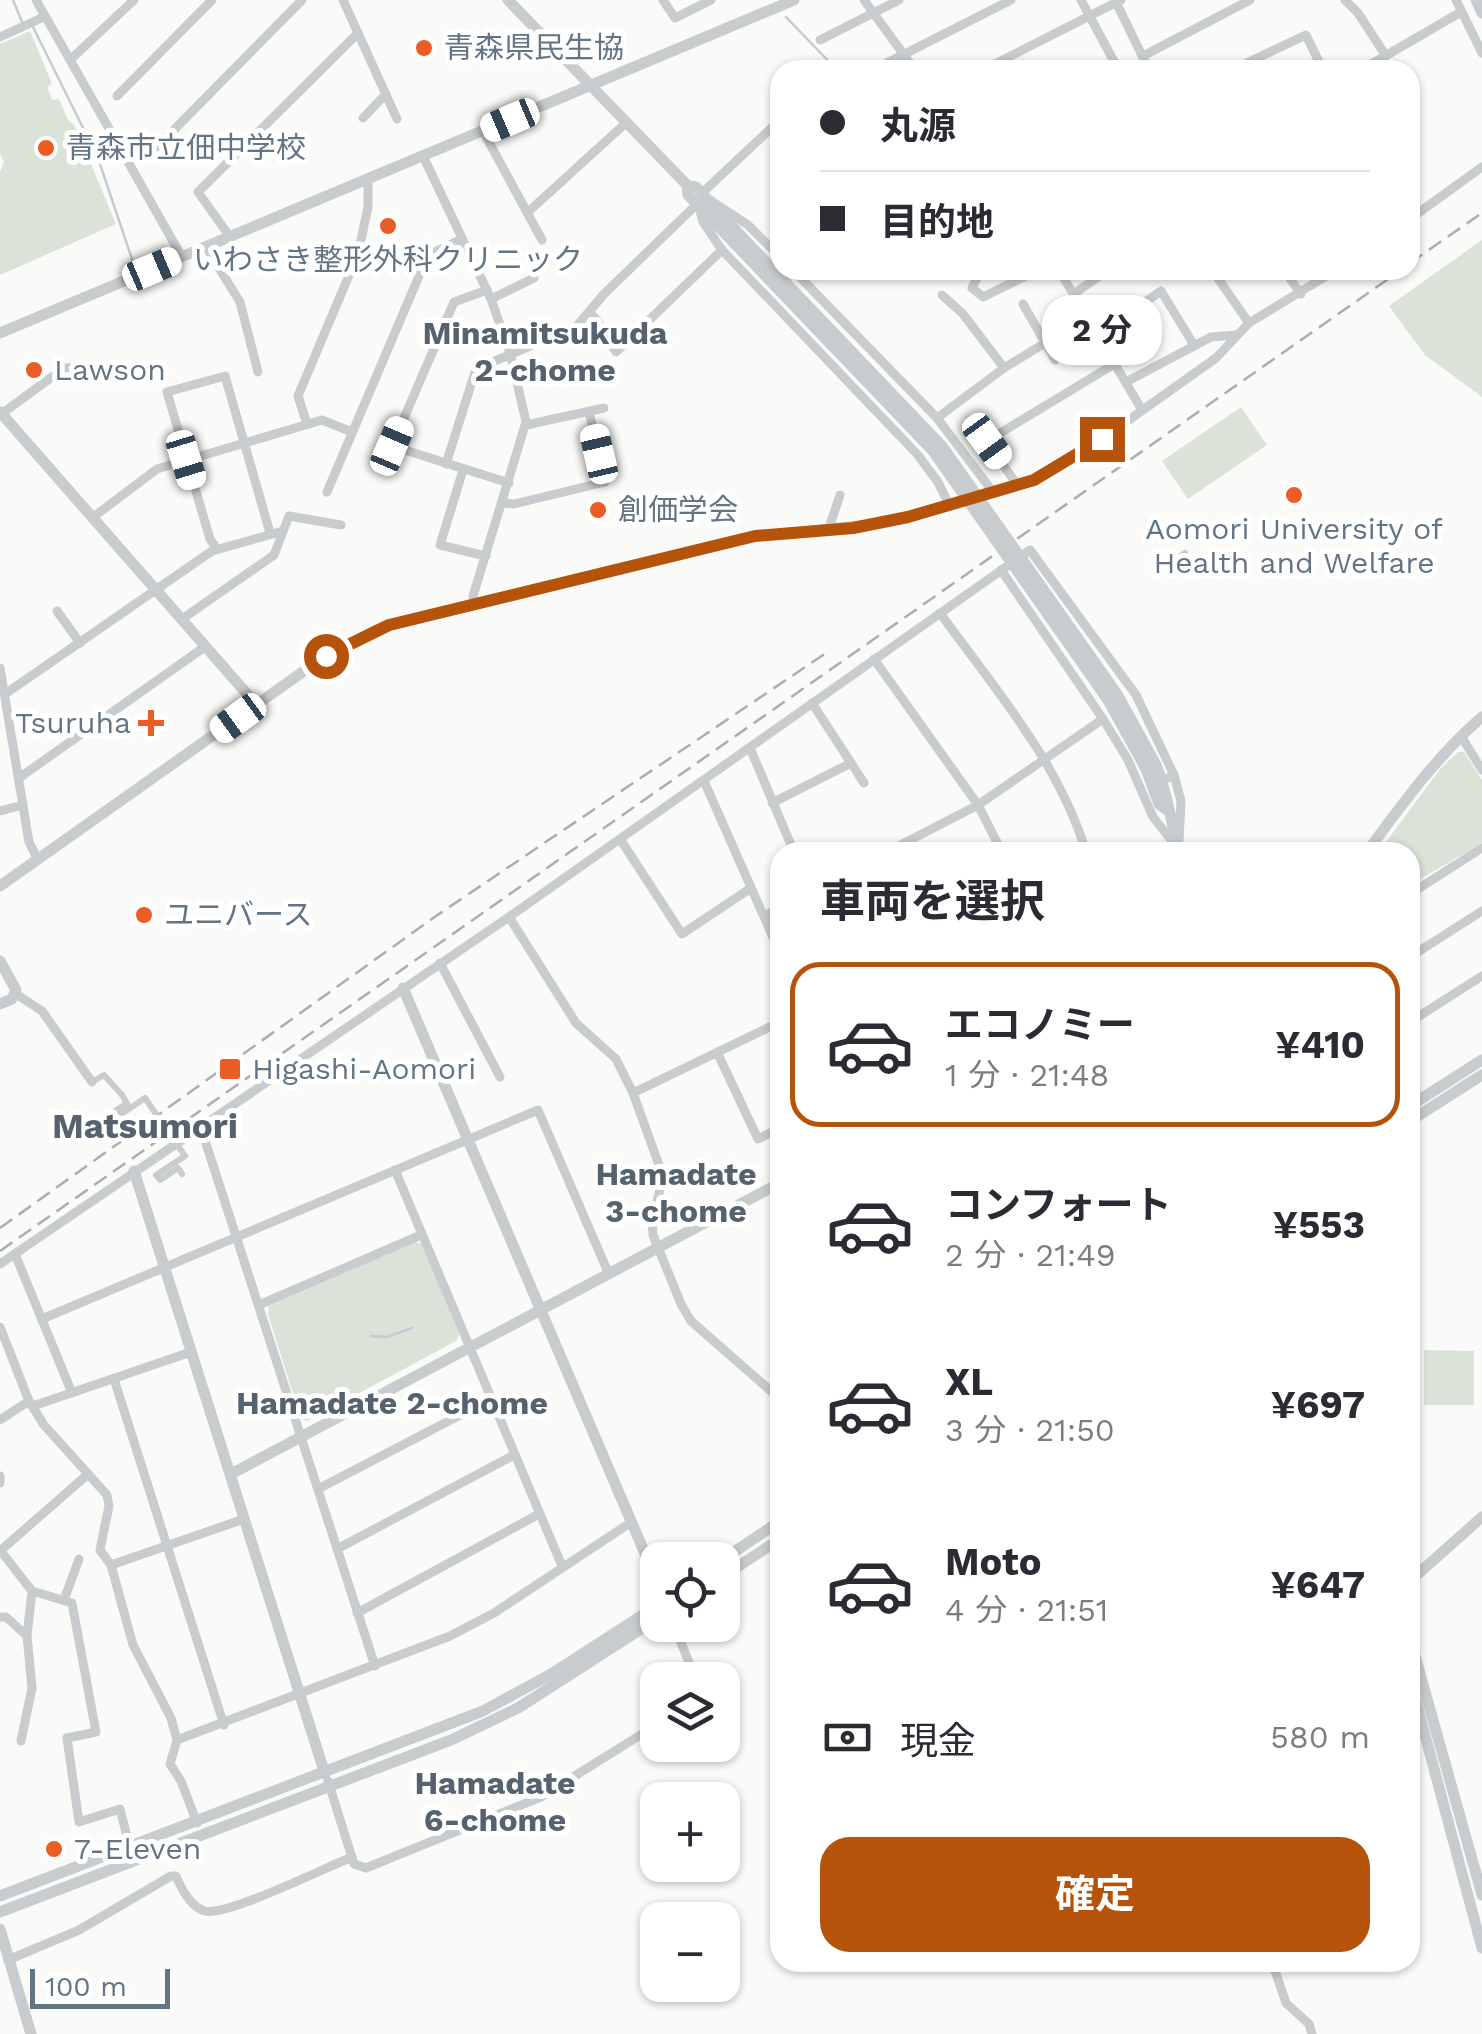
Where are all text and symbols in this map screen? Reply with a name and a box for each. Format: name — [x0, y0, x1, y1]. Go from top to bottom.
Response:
place label: 青森県民生協 — [444, 30, 624, 65]
marker: 青森県民生協 — [413, 37, 435, 59]
car — [477, 94, 543, 146]
text: 丸源 — [880, 104, 956, 148]
place label: 青森市立佃中学校 — [66, 130, 306, 165]
marker: 青森市立佃中学校 — [35, 137, 57, 159]
text: 目的地 — [880, 200, 994, 244]
marker: いわさき整形外科クリニック — [377, 215, 399, 237]
place label: いわさき整形外科クリニック — [193, 242, 583, 277]
car — [119, 243, 185, 295]
callout: 2 分 — [1042, 294, 1162, 364]
text: 2 分 — [1072, 311, 1132, 349]
district label: Minamitsukuda 2-chome — [422, 314, 668, 389]
place label: Lawson — [54, 352, 166, 387]
marker: Lawson — [23, 359, 45, 381]
car — [957, 408, 1017, 474]
car — [366, 413, 418, 479]
route end — [1080, 417, 1125, 462]
car — [578, 421, 620, 487]
car — [163, 427, 209, 493]
marker: Aomori University of Health and Welfare — [1283, 484, 1305, 506]
place label: 創価学会 — [618, 492, 738, 527]
marker: 創価学会 — [587, 499, 609, 521]
place label: Aomori University of Health and Welfare — [1145, 511, 1443, 580]
route start — [304, 634, 349, 679]
car — [205, 688, 271, 748]
place label: Tsuruha — [15, 705, 131, 740]
marker: Tsuruha — [140, 712, 162, 734]
text: 車両を選択 — [820, 875, 1045, 928]
place label: ユニバース — [164, 897, 313, 932]
marker: ユニバース — [133, 904, 155, 926]
icon: car — [825, 1000, 915, 1090]
text: エコノミー — [945, 1003, 1135, 1047]
text: ¥410 — [1275, 1023, 1365, 1067]
place label: Higashi-Aomori — [252, 1051, 476, 1086]
marker: Higashi-Aomori — [217, 1056, 243, 1082]
text: 1 分 · 21:48 — [945, 1056, 1109, 1094]
district label: Matsumori — [52, 1105, 238, 1147]
district label: Hamadate 3-chome — [595, 1155, 757, 1230]
icon: car — [825, 1180, 915, 1270]
text: コンフォート — [945, 1183, 1172, 1227]
text: ¥553 — [1273, 1203, 1365, 1247]
text: 2 分 · 21:49 — [945, 1236, 1116, 1274]
icon: car — [825, 1360, 915, 1450]
text: XL — [945, 1360, 993, 1404]
text: ¥697 — [1271, 1383, 1365, 1427]
district label: Hamadate 2-chome — [236, 1384, 548, 1422]
text: 3 分 · 21:50 — [945, 1411, 1115, 1449]
icon: car — [825, 1540, 915, 1630]
text: Moto — [945, 1540, 1041, 1584]
map controls — [640, 1542, 740, 2002]
button: locate — [640, 1542, 740, 1642]
text: ¥647 — [1271, 1563, 1365, 1607]
text: 4 分 · 21:51 — [945, 1591, 1108, 1629]
button: layers — [640, 1662, 740, 1762]
icon: cash — [820, 1710, 875, 1765]
text: 580 m — [1270, 1718, 1370, 1756]
text: 現金 — [900, 1719, 976, 1763]
district label: Hamadate 6-chome — [414, 1764, 576, 1839]
button: + — [640, 1782, 740, 1882]
place label: 7-Eleven — [74, 1831, 201, 1866]
button: 確定 — [820, 1837, 1370, 1952]
marker: 7-Eleven — [43, 1838, 65, 1860]
button: − — [640, 1902, 740, 2002]
scale bar — [30, 1964, 170, 2008]
text: 100 m — [45, 1970, 127, 2003]

